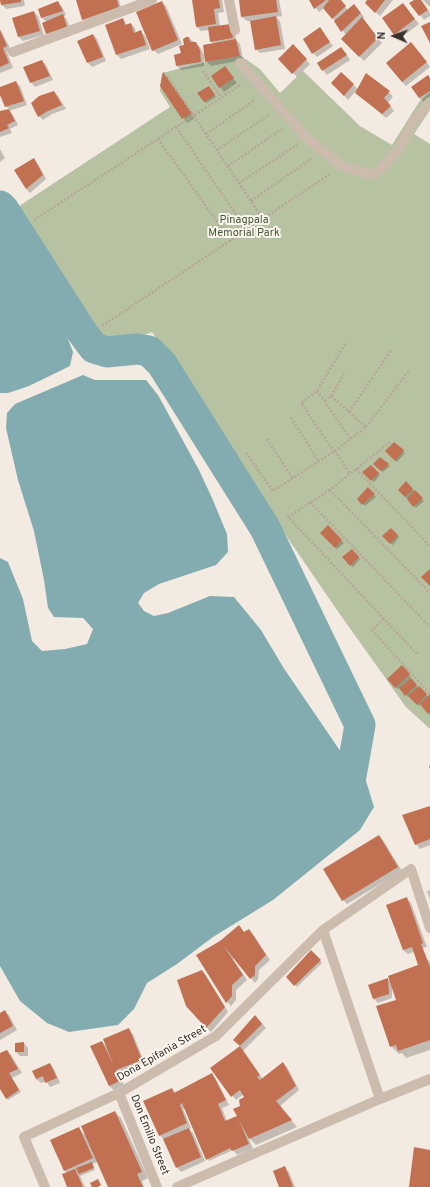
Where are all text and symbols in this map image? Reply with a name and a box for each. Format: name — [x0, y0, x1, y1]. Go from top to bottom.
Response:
north arrow — [374, 16, 414, 56]
text: N — [375, 31, 389, 40]
park label: Pinagpala Memorial Park — [208, 214, 280, 240]
street label: Dona Epifania Street — [115, 1023, 209, 1085]
street label: Don Emilio Street — [127, 1093, 171, 1177]

